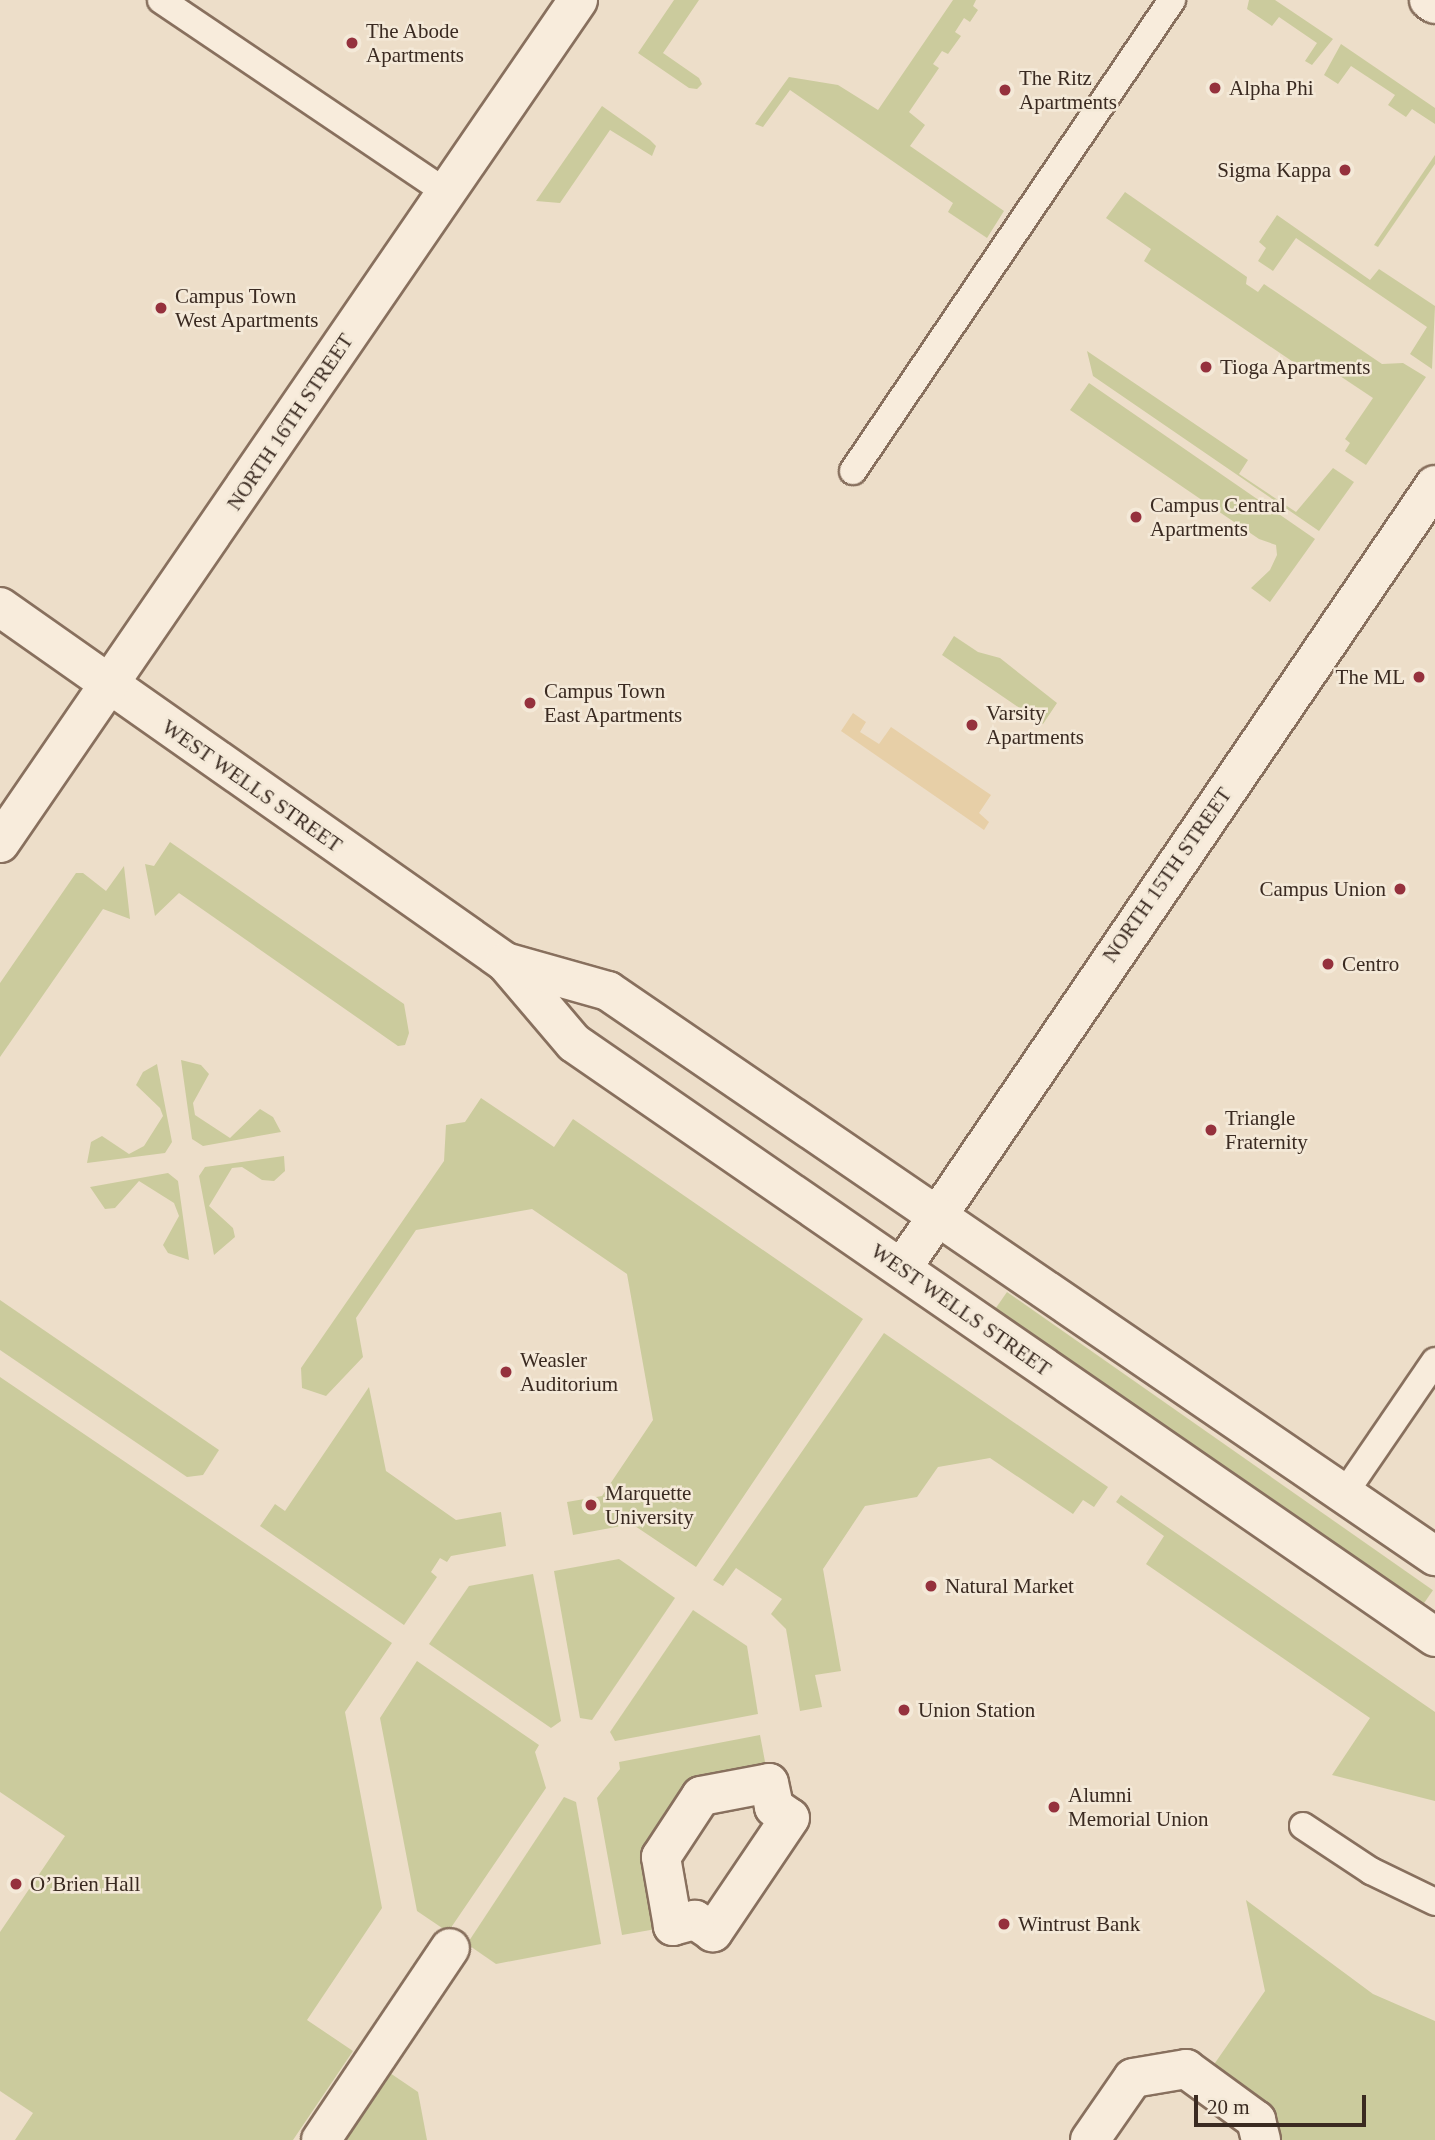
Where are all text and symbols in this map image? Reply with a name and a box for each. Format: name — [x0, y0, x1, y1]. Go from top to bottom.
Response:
place label: The Abode Apartments — [366, 18, 464, 68]
marker: The Abode Apartments — [344, 35, 360, 51]
place label: The Ritz Apartments — [1019, 65, 1117, 115]
place label: Alpha Phi — [1229, 75, 1314, 101]
marker: Alpha Phi — [1207, 80, 1223, 96]
marker: The Ritz Apartments — [997, 82, 1013, 98]
place label: Sigma Kappa — [1217, 157, 1331, 183]
marker: Sigma Kappa — [1337, 162, 1353, 178]
place label: Campus Town West Apartments — [175, 283, 320, 333]
marker: Campus Town West Apartments — [153, 300, 169, 316]
street label: NORTH 16TH STREET — [222, 329, 358, 515]
place label: Tioga Apartments — [1220, 354, 1371, 380]
marker: Tioga Apartments — [1198, 359, 1214, 375]
place label: Campus Central Apartments — [1150, 492, 1286, 542]
marker: Campus Central Apartments — [1128, 509, 1144, 525]
place label: The ML — [1336, 664, 1405, 690]
marker: The ML — [1411, 669, 1427, 685]
place label: Campus Town East Apartments — [544, 678, 683, 728]
marker: Campus Town East Apartments — [522, 695, 538, 711]
place label: Varsity Apartments — [986, 700, 1084, 750]
street label: WEST WELLS STREET — [157, 714, 347, 858]
marker: Varsity Apartments — [964, 717, 980, 733]
street label: NORTH 15TH STREET — [1097, 783, 1237, 967]
place label: Campus Union — [1259, 876, 1386, 902]
marker: Campus Union — [1392, 881, 1408, 897]
place label: Centro — [1342, 951, 1399, 977]
marker: Centro — [1320, 956, 1336, 972]
place label: Triangle Fraternity — [1225, 1105, 1308, 1155]
marker: Triangle Fraternity — [1203, 1122, 1219, 1138]
street label: WEST WELLS STREET — [866, 1238, 1056, 1382]
place label: Weasler Auditorium — [520, 1347, 618, 1397]
marker: Weasler Auditorium — [498, 1364, 514, 1380]
place label: Marquette University — [605, 1480, 694, 1530]
marker: Marquette University — [583, 1497, 599, 1513]
place label: Natural Market — [945, 1573, 1074, 1599]
marker: Natural Market — [923, 1578, 939, 1594]
place label: Union Station — [918, 1697, 1035, 1723]
marker: Union Station — [896, 1702, 912, 1718]
place label: Alumni Memorial Union — [1068, 1782, 1209, 1832]
marker: Alumni Memorial Union — [1046, 1799, 1062, 1815]
place label: O’Brien Hall — [30, 1871, 140, 1897]
marker: O’Brien Hall — [8, 1876, 24, 1892]
place label: Wintrust Bank — [1018, 1911, 1140, 1937]
marker: Wintrust Bank — [996, 1916, 1012, 1932]
scale bar — [1197, 2080, 1368, 2124]
text: 20 m — [1207, 2095, 1250, 2119]

